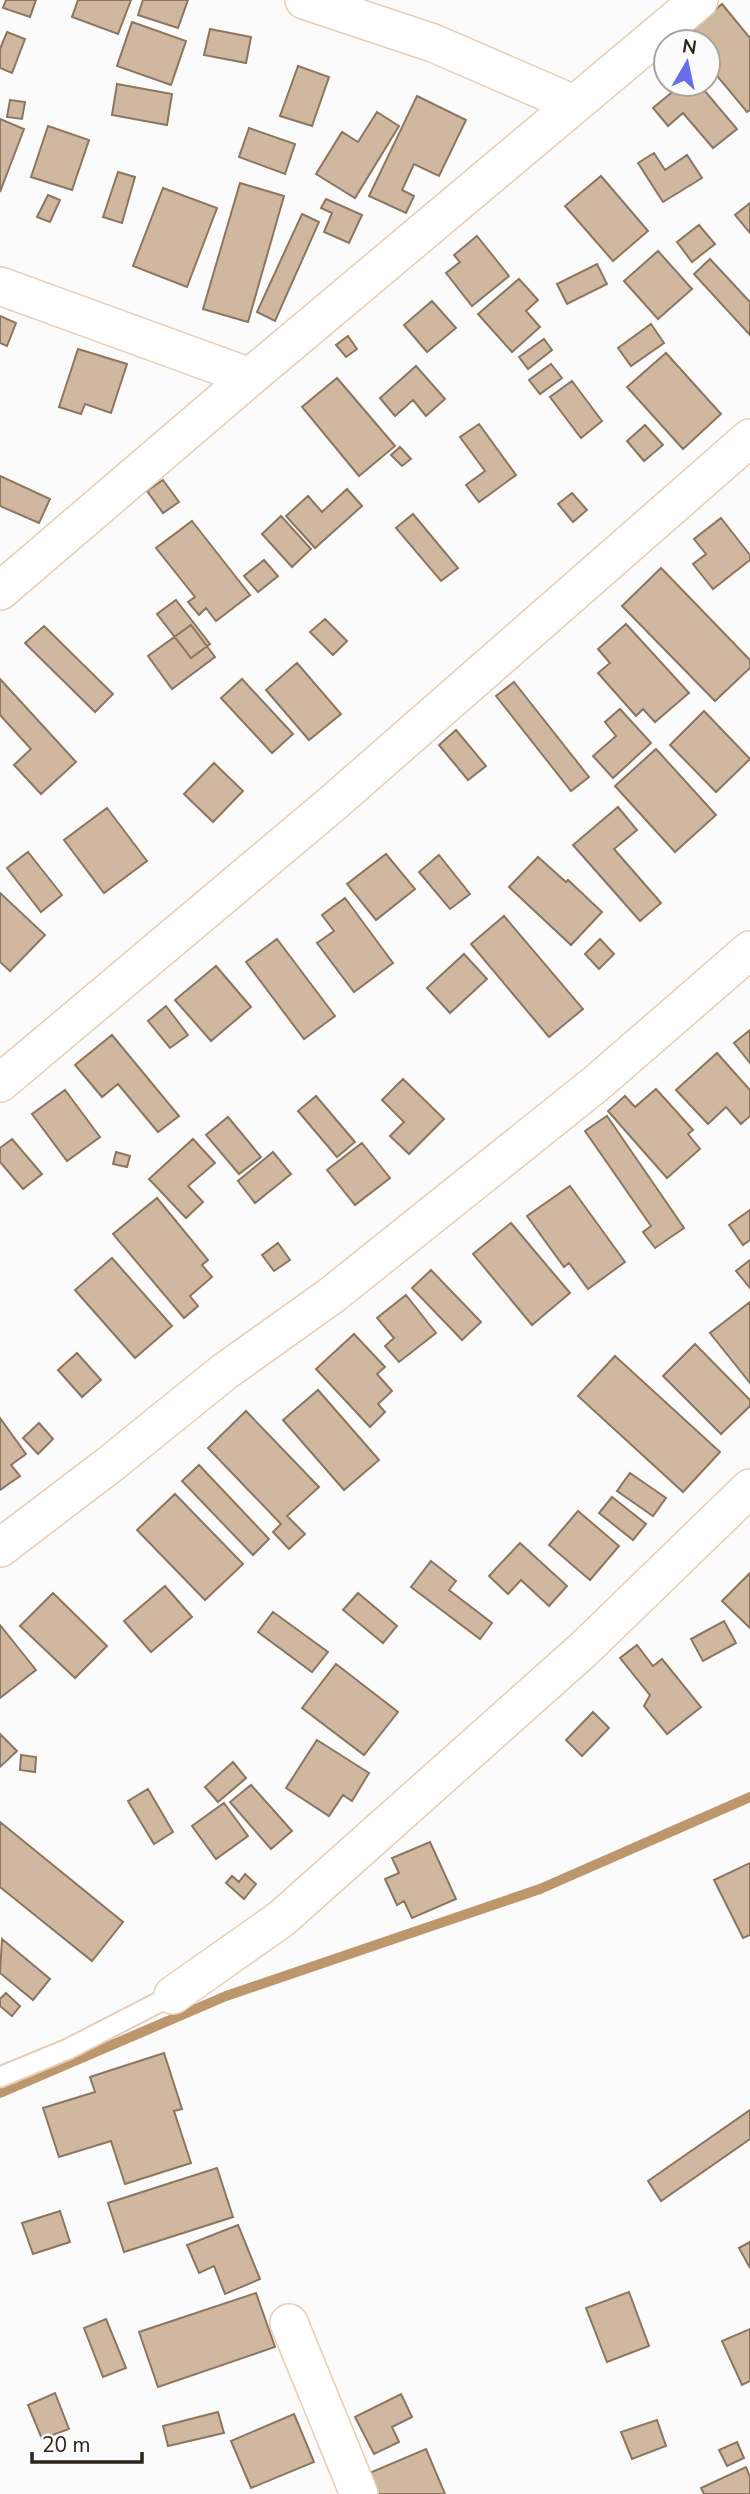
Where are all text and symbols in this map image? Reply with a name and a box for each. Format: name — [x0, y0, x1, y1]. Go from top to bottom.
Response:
north arrow — [652, 28, 722, 98]
text: N — [680, 33, 699, 61]
scale bar — [32, 2420, 142, 2464]
text: 20 m — [42, 2431, 91, 2459]

